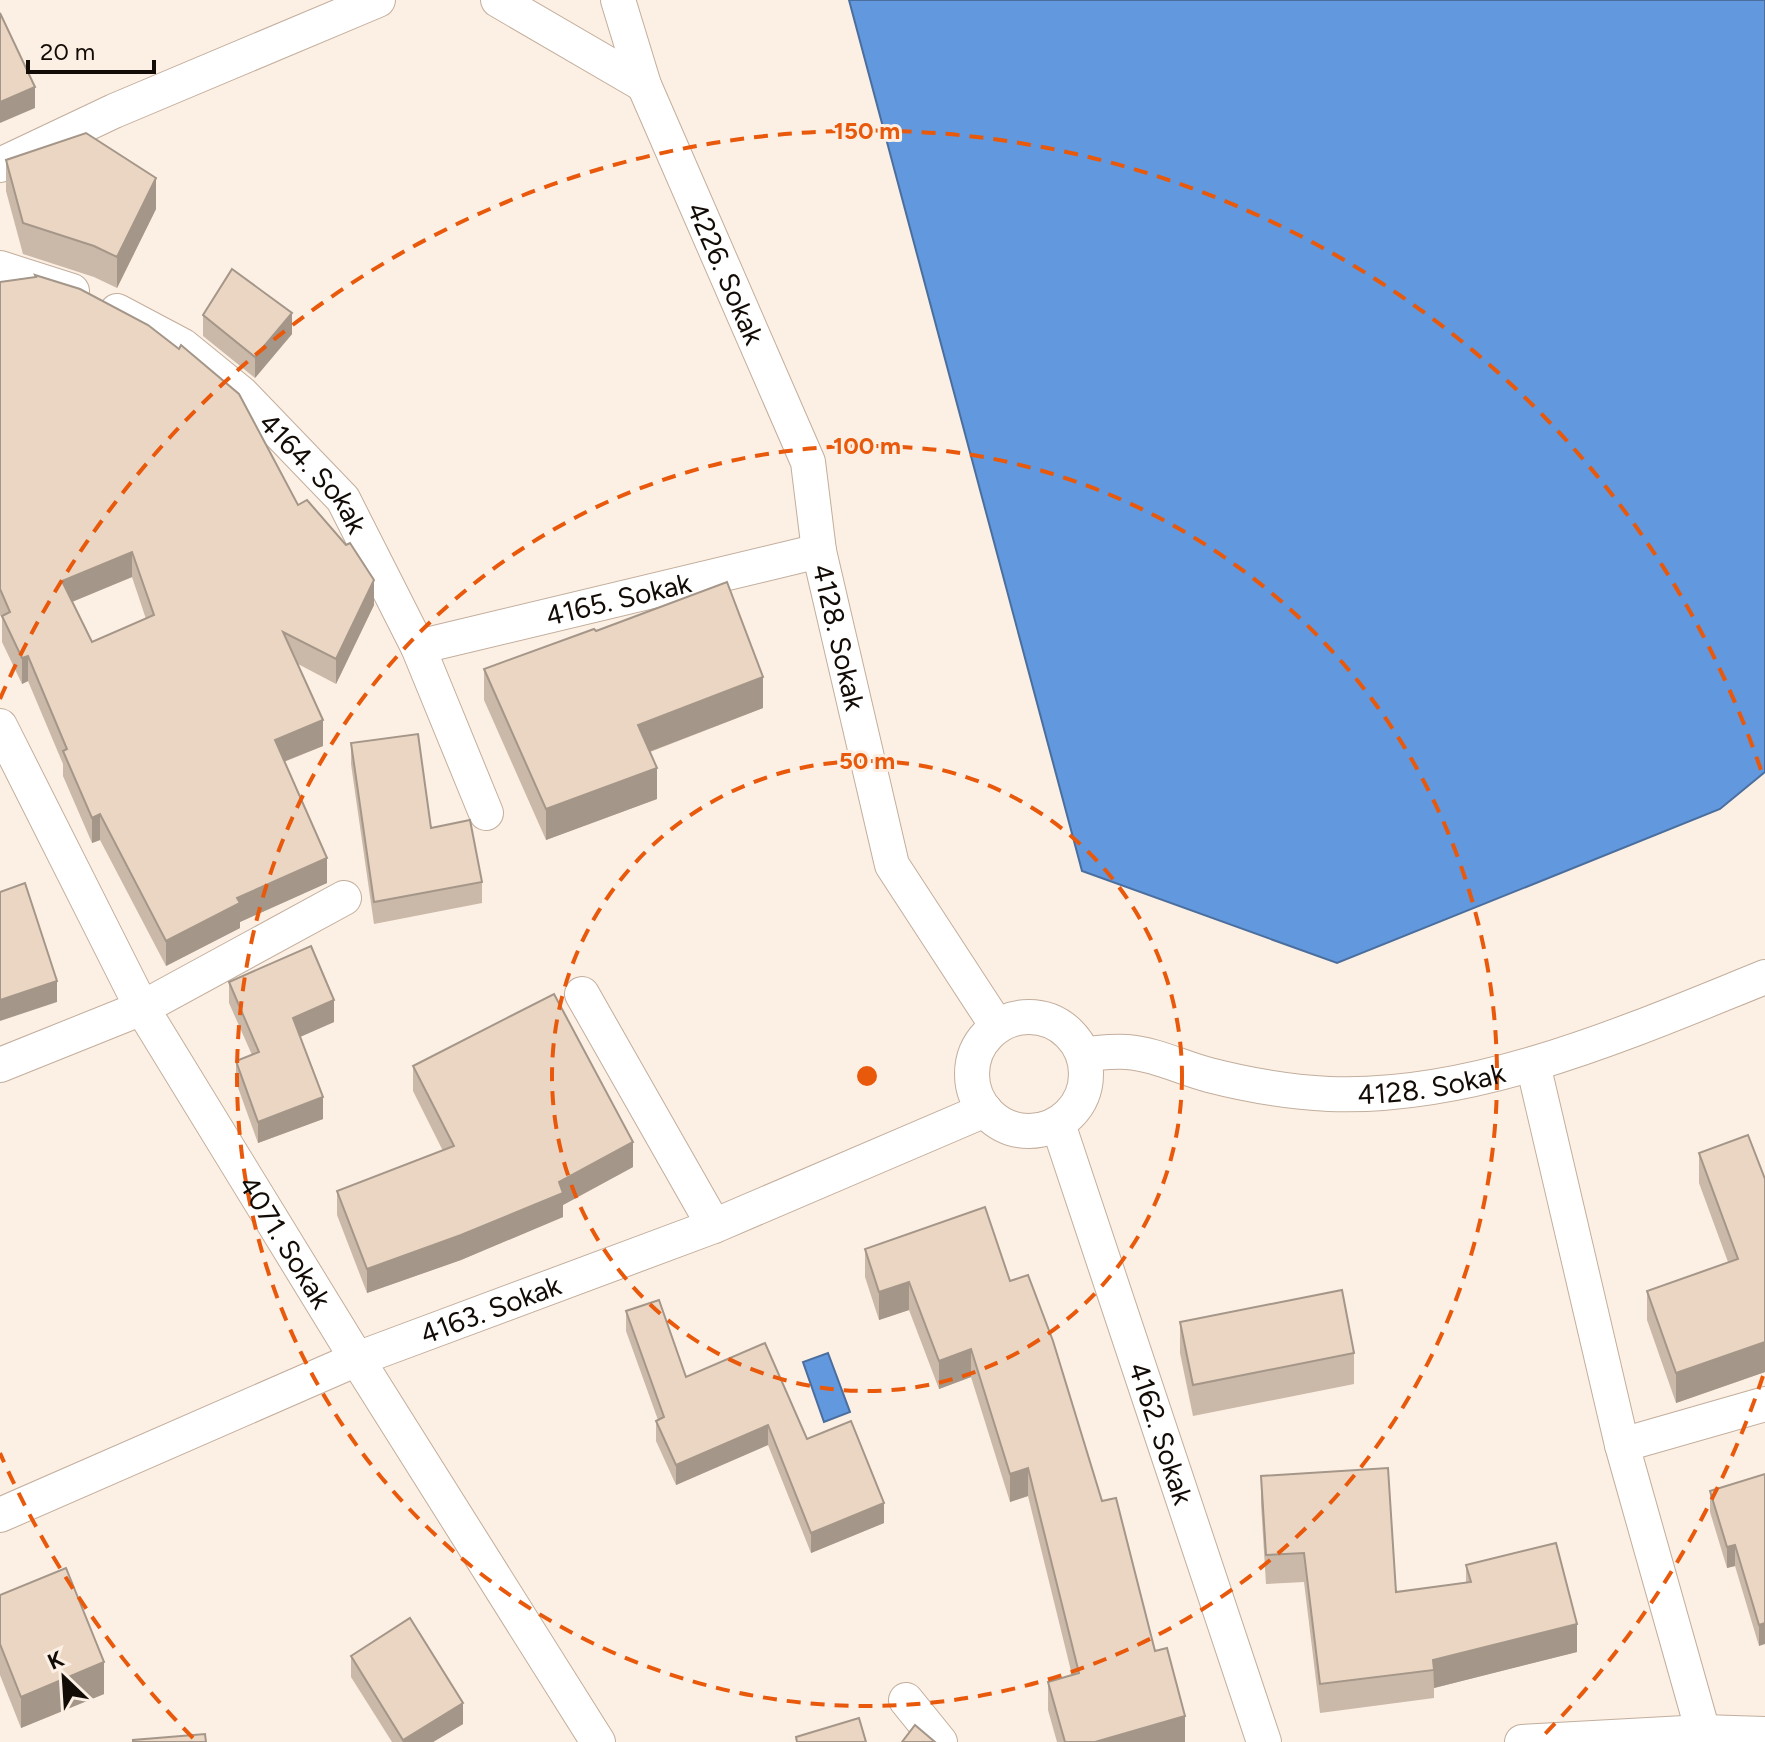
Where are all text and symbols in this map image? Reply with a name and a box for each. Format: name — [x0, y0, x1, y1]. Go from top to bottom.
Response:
scale bar — [28, 24, 154, 74]
text: 20 m — [40, 37, 95, 66]
text: 150 m — [834, 116, 900, 145]
street label: 4226. Sokak — [680, 197, 772, 350]
street label: 4164. Sokak — [252, 406, 375, 539]
text: 100 m — [833, 431, 901, 460]
street label: 4128. Sokak — [806, 561, 873, 714]
street label: 4165. Sokak — [542, 565, 695, 633]
text: 50 m — [839, 746, 895, 775]
street label: 4128. Sokak — [1357, 1055, 1509, 1111]
centre of rings — [853, 1062, 881, 1090]
street label: 4071. Sokak — [232, 1169, 339, 1315]
street label: 4163. Sokak — [415, 1267, 566, 1351]
street label: 4162. Sokak — [1122, 1358, 1201, 1509]
north arrow — [24, 1638, 104, 1718]
text: K — [43, 1645, 68, 1676]

